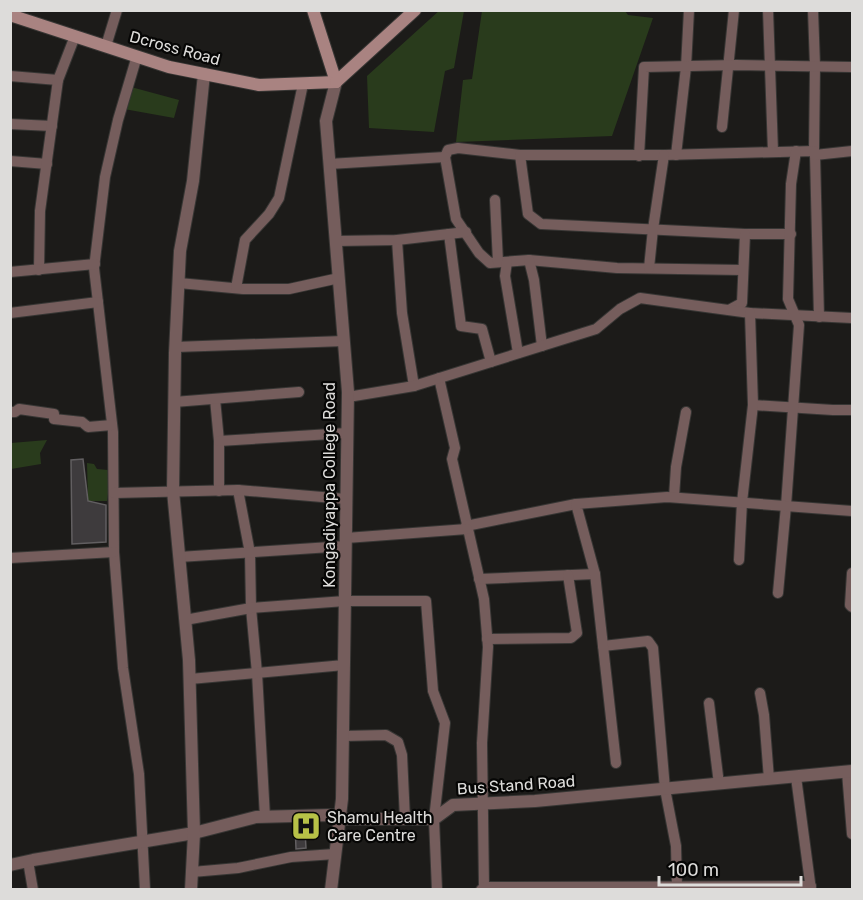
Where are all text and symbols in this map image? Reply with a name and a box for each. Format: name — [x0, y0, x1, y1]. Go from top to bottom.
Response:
street label: Dcross Road — [128, 27, 222, 69]
street label: Kongadiyappa College Road — [320, 382, 339, 588]
street label: Bus Stand Road — [456, 771, 576, 799]
place label: Shamu Health Care Centre — [327, 808, 432, 845]
hospital icon: Shamu Health Care Centre — [290, 810, 322, 842]
scale bar — [659, 849, 802, 887]
text: 100 m — [668, 859, 719, 881]

